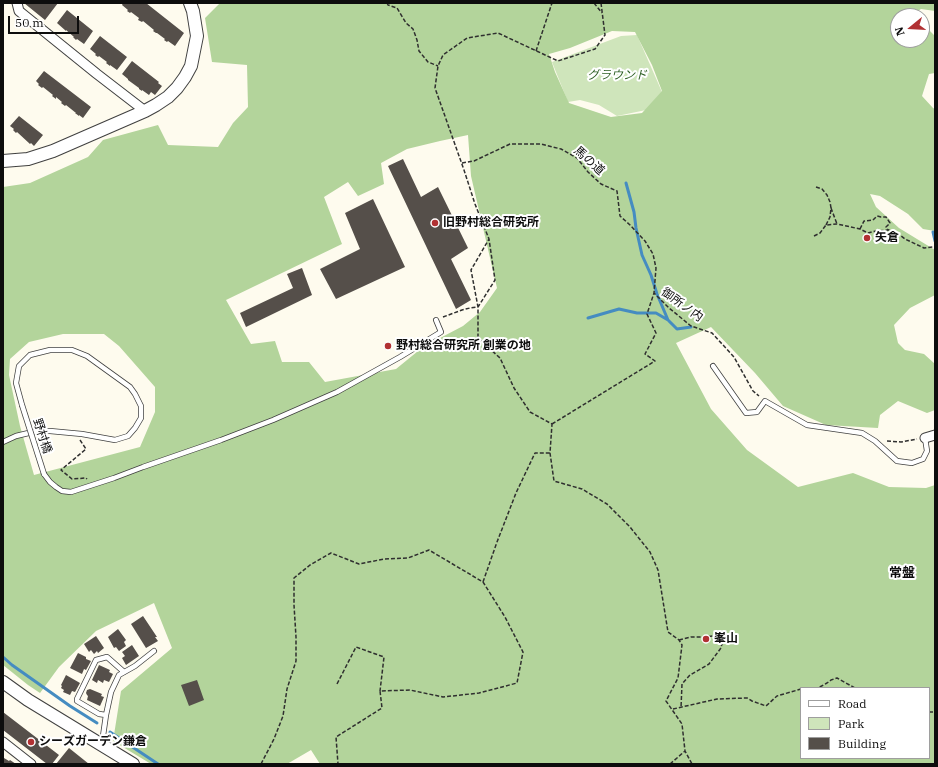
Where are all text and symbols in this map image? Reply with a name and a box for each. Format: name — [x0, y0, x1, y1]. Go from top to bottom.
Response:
scale bar — [10, 8, 81, 34]
north arrow — [890, 8, 930, 48]
text: 50 m — [15, 15, 44, 30]
text: N — [892, 25, 908, 38]
park label: グラウンド — [587, 69, 647, 83]
street label: 馬の道 — [571, 144, 607, 178]
place label: 旧野村総合研究所 — [443, 216, 539, 230]
marker: 旧野村総合研究所 — [430, 218, 440, 228]
place label: 矢倉 — [875, 231, 899, 245]
marker: 矢倉 — [862, 233, 872, 243]
street label: 御所ノ内 — [658, 285, 706, 325]
place label: 野村総合研究所 創業の地 — [396, 339, 531, 353]
marker: 野村総合研究所 創業の地 — [383, 341, 393, 351]
street label: 野村橋 — [30, 417, 54, 455]
district label: 常盤 — [889, 565, 915, 581]
place label: 峯山 — [714, 632, 738, 646]
marker: 峯山 — [701, 634, 711, 644]
legend — [800, 687, 930, 759]
text: Road — [838, 696, 867, 711]
text: Park — [838, 716, 864, 731]
place label: シーズガーデン鎌倉 — [39, 735, 147, 749]
text: Building — [838, 736, 886, 751]
marker: シーズガーデン鎌倉 — [26, 737, 36, 747]

